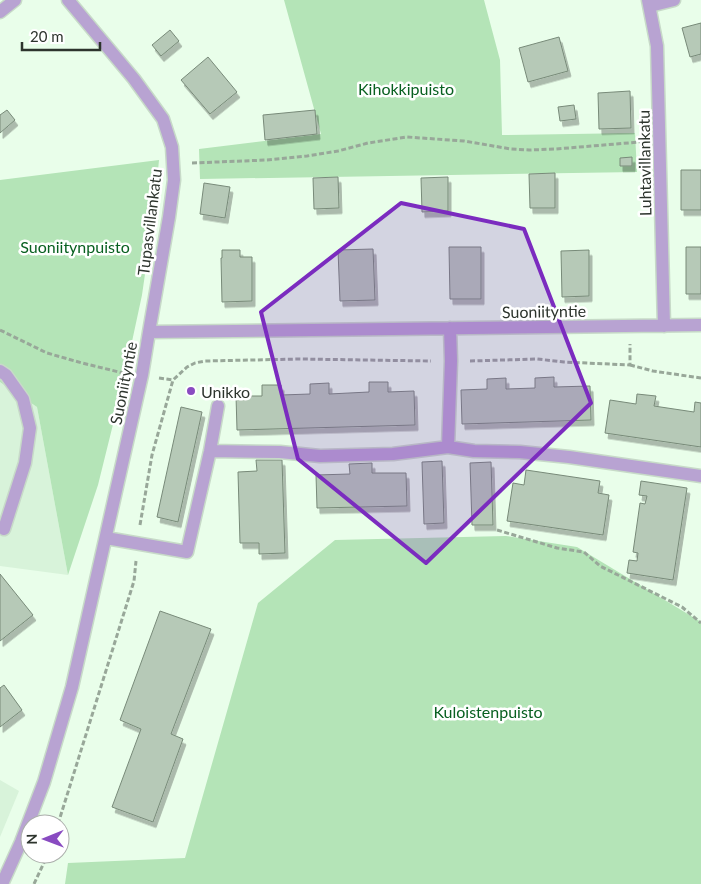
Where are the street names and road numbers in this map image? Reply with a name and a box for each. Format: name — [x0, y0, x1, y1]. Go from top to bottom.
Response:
street label: Luhtavillankatu — [634, 110, 654, 216]
street label: Tupasvillankatu — [133, 167, 165, 277]
street label: Suoniityntie — [502, 301, 586, 321]
street label: Suoniityntie — [106, 340, 140, 426]

